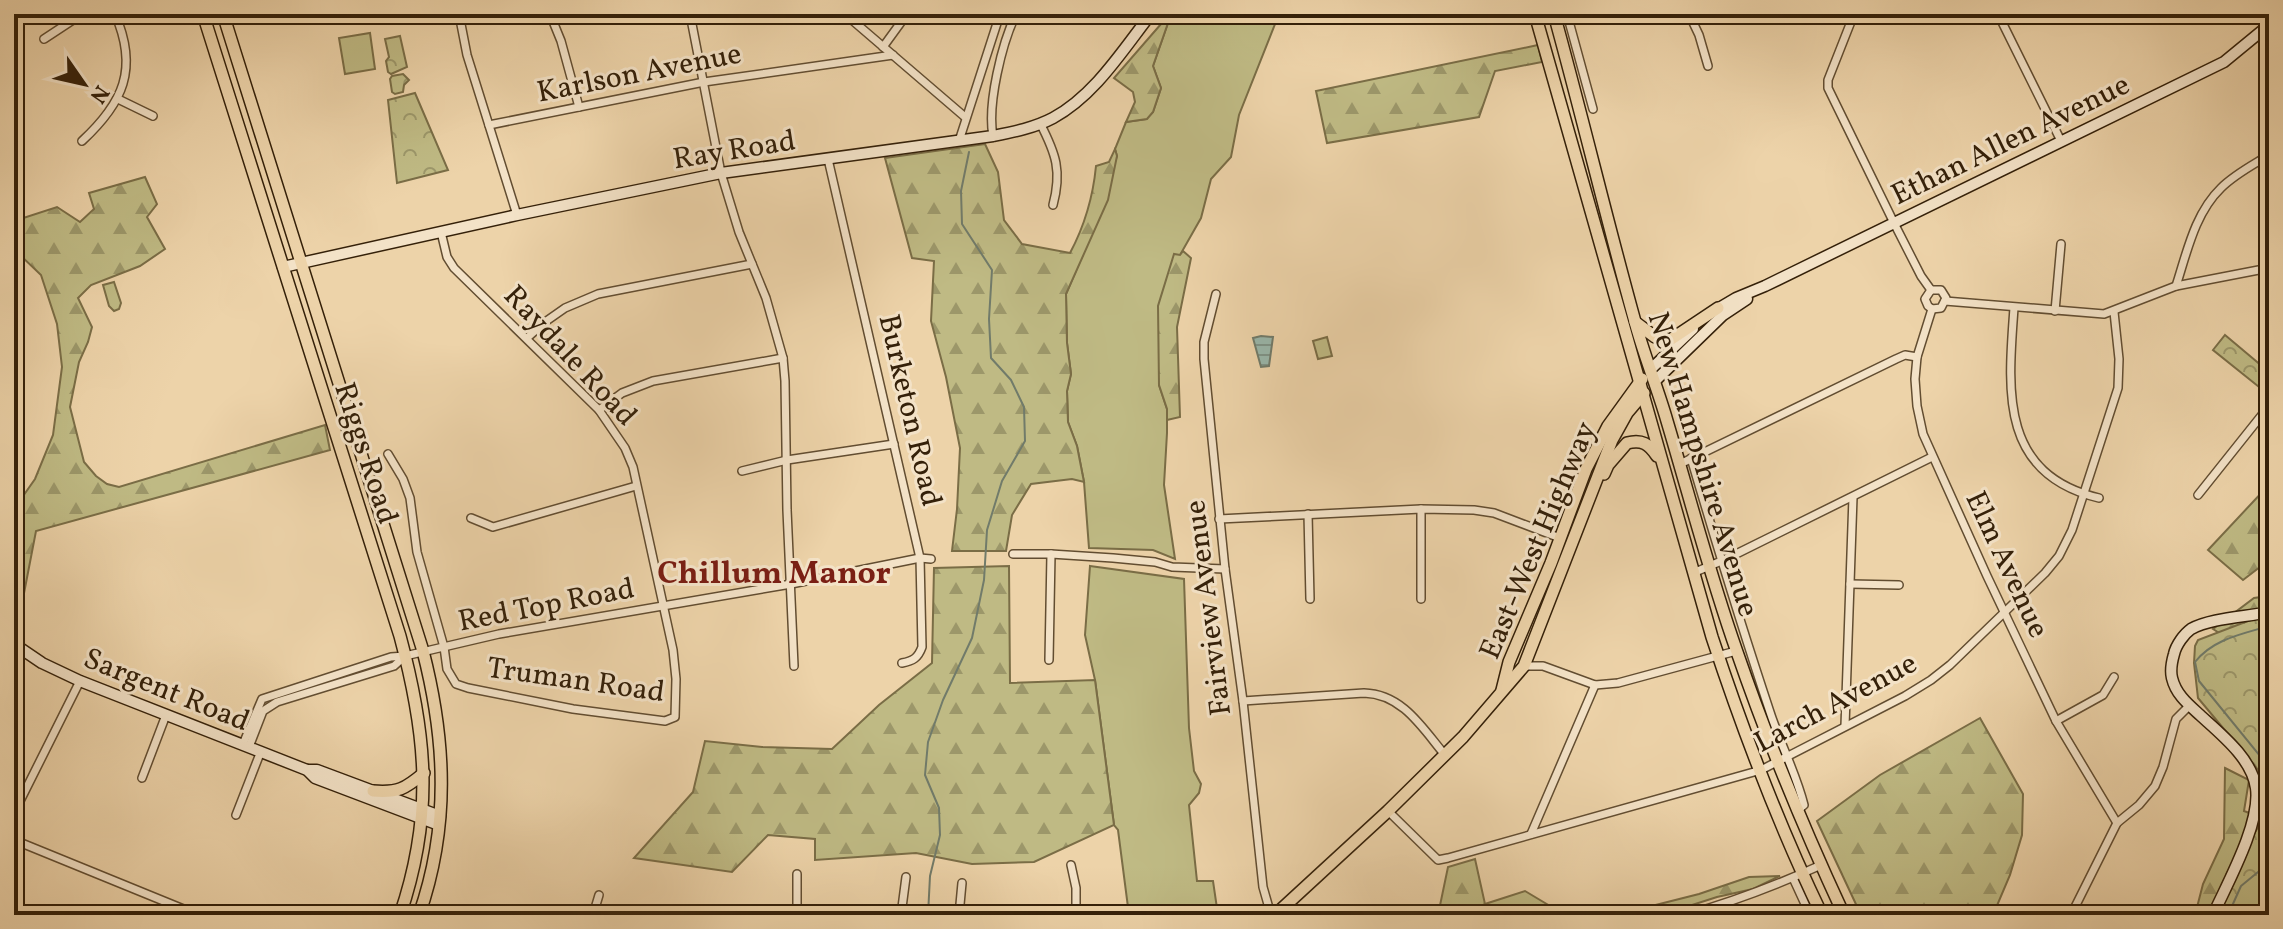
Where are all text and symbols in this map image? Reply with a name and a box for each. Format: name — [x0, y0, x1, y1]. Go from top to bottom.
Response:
street label: Karlson Avenue — [533, 34, 745, 114]
north arrow — [44, 44, 124, 124]
street label: Ethan Allen Avenue — [1885, 65, 2137, 217]
text: N — [81, 78, 116, 109]
street label: Ray Road — [670, 121, 799, 181]
street label: Raydale Road — [493, 276, 646, 436]
street label: New Hampshire Avenue — [1636, 307, 1768, 622]
street label: Burketon Road — [867, 310, 952, 511]
street label: Riggs Road — [322, 377, 408, 530]
street label: East-West Highway — [1470, 415, 1608, 666]
street label: Elm Avenue — [1954, 485, 2059, 645]
street label: Fairview Avenue — [1175, 497, 1243, 718]
district label: Chillum Manor — [657, 553, 891, 597]
street label: Red Top Road — [455, 568, 638, 644]
street label: Sargent Road — [77, 638, 256, 743]
street label: Larch Avenue — [1747, 643, 1925, 764]
street label: Truman Road — [484, 648, 667, 714]

